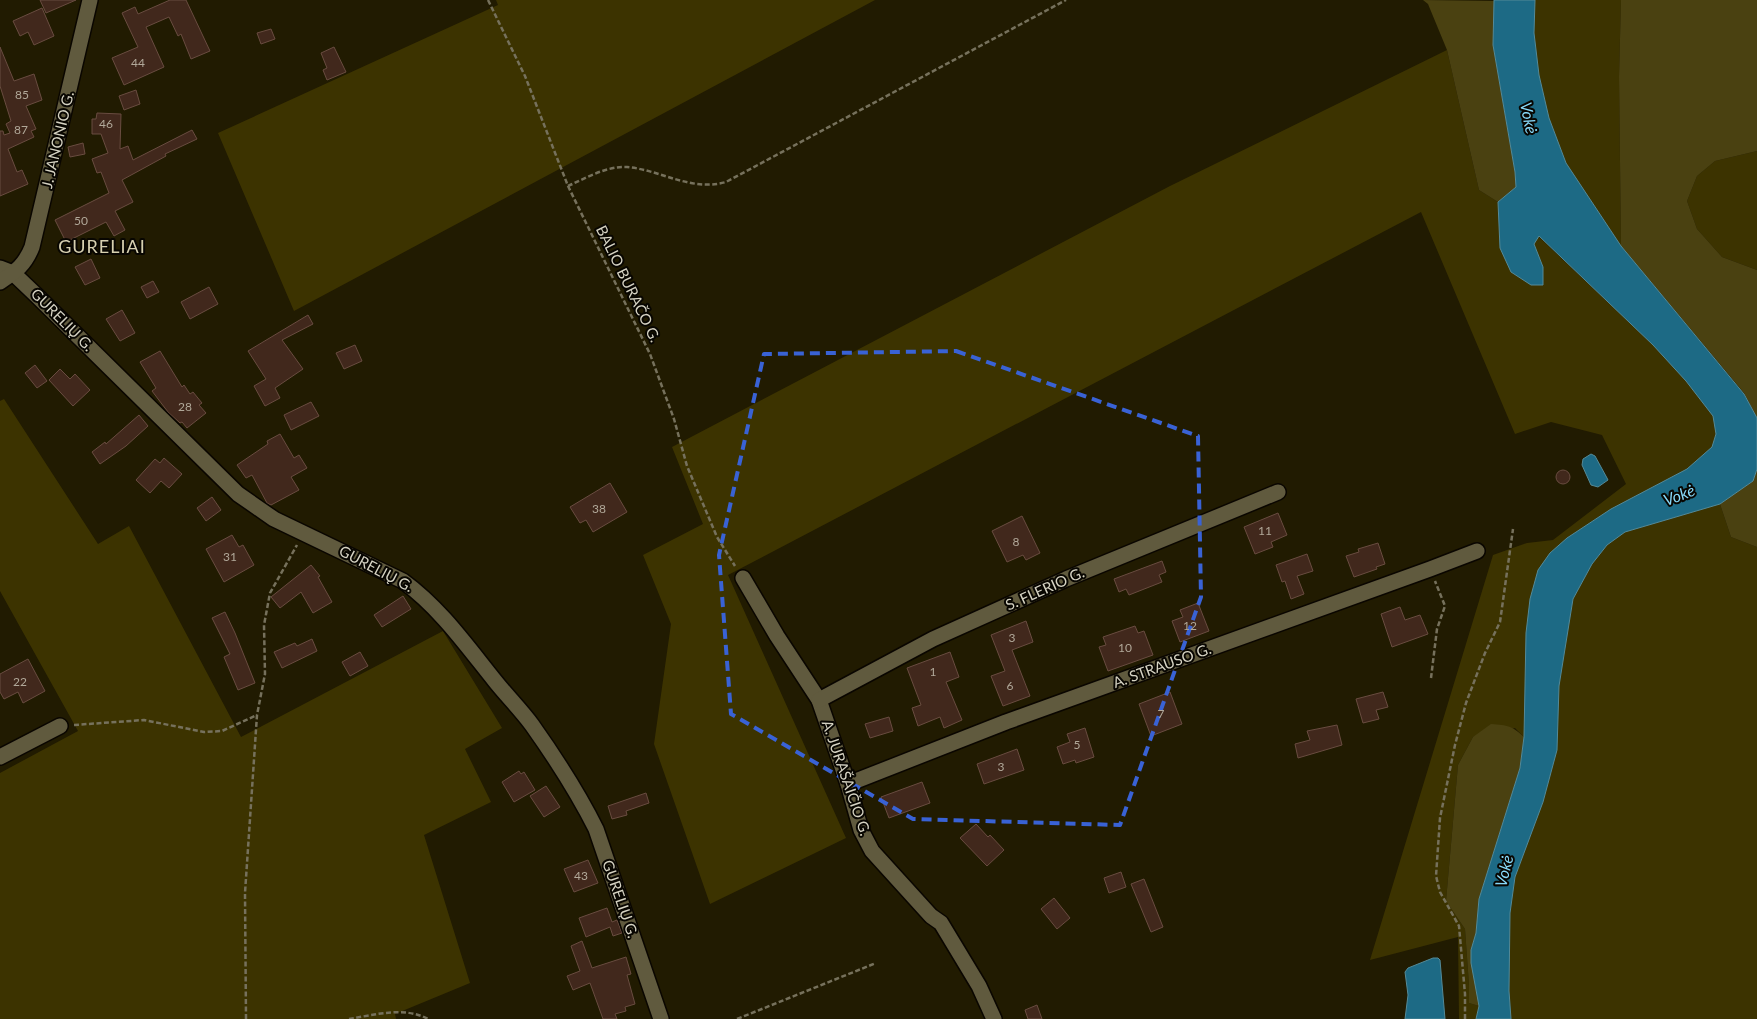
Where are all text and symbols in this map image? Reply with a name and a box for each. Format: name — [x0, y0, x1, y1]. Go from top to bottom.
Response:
house number: 44 — [131, 55, 145, 70]
house number: 85 — [15, 87, 29, 102]
street label: J. JANONIO G. — [37, 90, 77, 190]
water label: Vokė — [1517, 100, 1542, 136]
house number: 46 — [99, 116, 113, 131]
house number: 87 — [14, 122, 28, 137]
house number: 50 — [74, 213, 88, 228]
street label: BALIO BURAČO G. — [593, 222, 665, 345]
district label: GURELIAI — [58, 235, 146, 257]
street label: GURELIŲ G. — [28, 284, 98, 354]
house number: 28 — [178, 399, 192, 414]
water label: Vokė — [1660, 480, 1698, 509]
house number: 38 — [592, 501, 606, 516]
house number: 11 — [1258, 523, 1272, 538]
house number: 8 — [1013, 534, 1020, 549]
street label: GURELIŲ G. — [336, 541, 417, 595]
house number: 31 — [223, 549, 237, 564]
street label: S. FLERIO G. — [1002, 563, 1087, 613]
house number: 12 — [1183, 618, 1197, 633]
house number: 3 — [1009, 630, 1016, 645]
street label: A. STRAUSO G. — [1110, 639, 1213, 691]
house number: 10 — [1118, 640, 1132, 655]
house number: 1 — [930, 664, 937, 679]
house number: 22 — [13, 674, 27, 689]
house number: 6 — [1007, 678, 1014, 693]
house number: 7 — [1158, 706, 1165, 721]
street label: A. JURAŠAIČIO G. — [819, 718, 875, 838]
house number: 5 — [1074, 737, 1081, 752]
house number: 3 — [998, 759, 1005, 774]
water label: Vokė — [1490, 853, 1517, 889]
street label: GURELIŲ G. — [599, 857, 643, 940]
house number: 43 — [574, 868, 588, 883]

